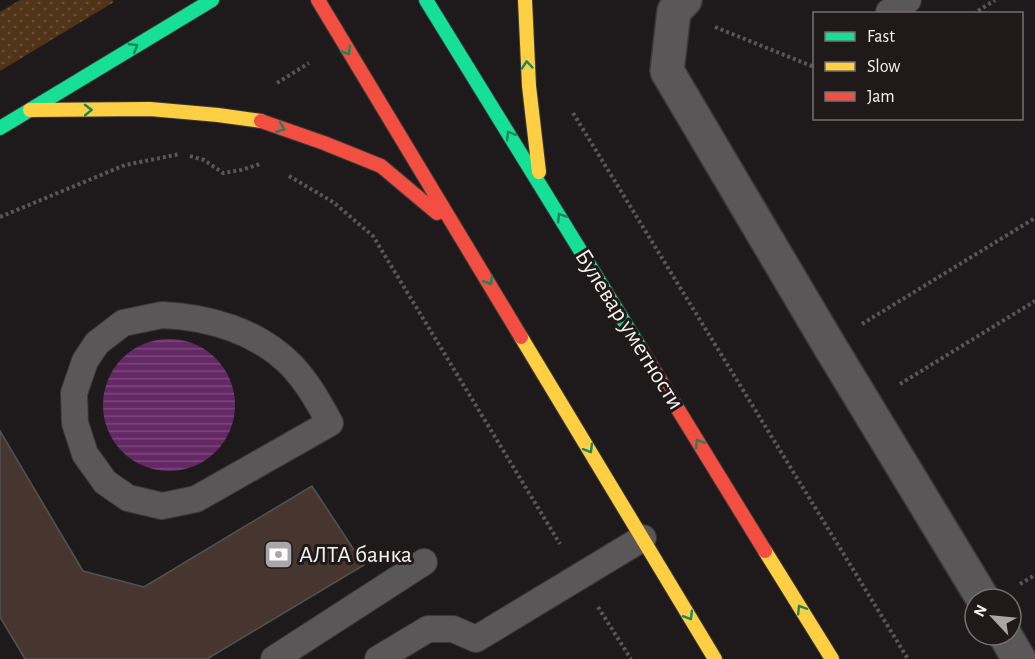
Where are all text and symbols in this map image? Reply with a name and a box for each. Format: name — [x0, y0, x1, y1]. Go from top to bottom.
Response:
legend — [813, 12, 1023, 120]
text: Fast — [867, 28, 895, 46]
one-way arrow — [128, 43, 138, 55]
one-way arrow — [339, 45, 351, 55]
text: Slow — [867, 58, 900, 76]
one-way arrow — [521, 60, 534, 69]
text: Jam — [867, 88, 895, 106]
one-way arrow — [84, 104, 93, 116]
one-way arrow — [275, 121, 286, 133]
one-way arrow — [507, 131, 518, 142]
one-way arrow — [556, 213, 568, 223]
street label: Булевар уметности — [570, 245, 688, 414]
one-way arrow — [481, 275, 493, 285]
one-way arrow — [695, 439, 707, 449]
one-way arrow — [581, 443, 593, 453]
bank icon: АЛТА банка — [262, 538, 294, 570]
place label: АЛТА банка — [299, 543, 412, 567]
north arrow — [963, 587, 1023, 647]
text: N — [971, 602, 990, 619]
one-way arrow — [797, 605, 809, 615]
one-way arrow — [682, 610, 694, 620]

